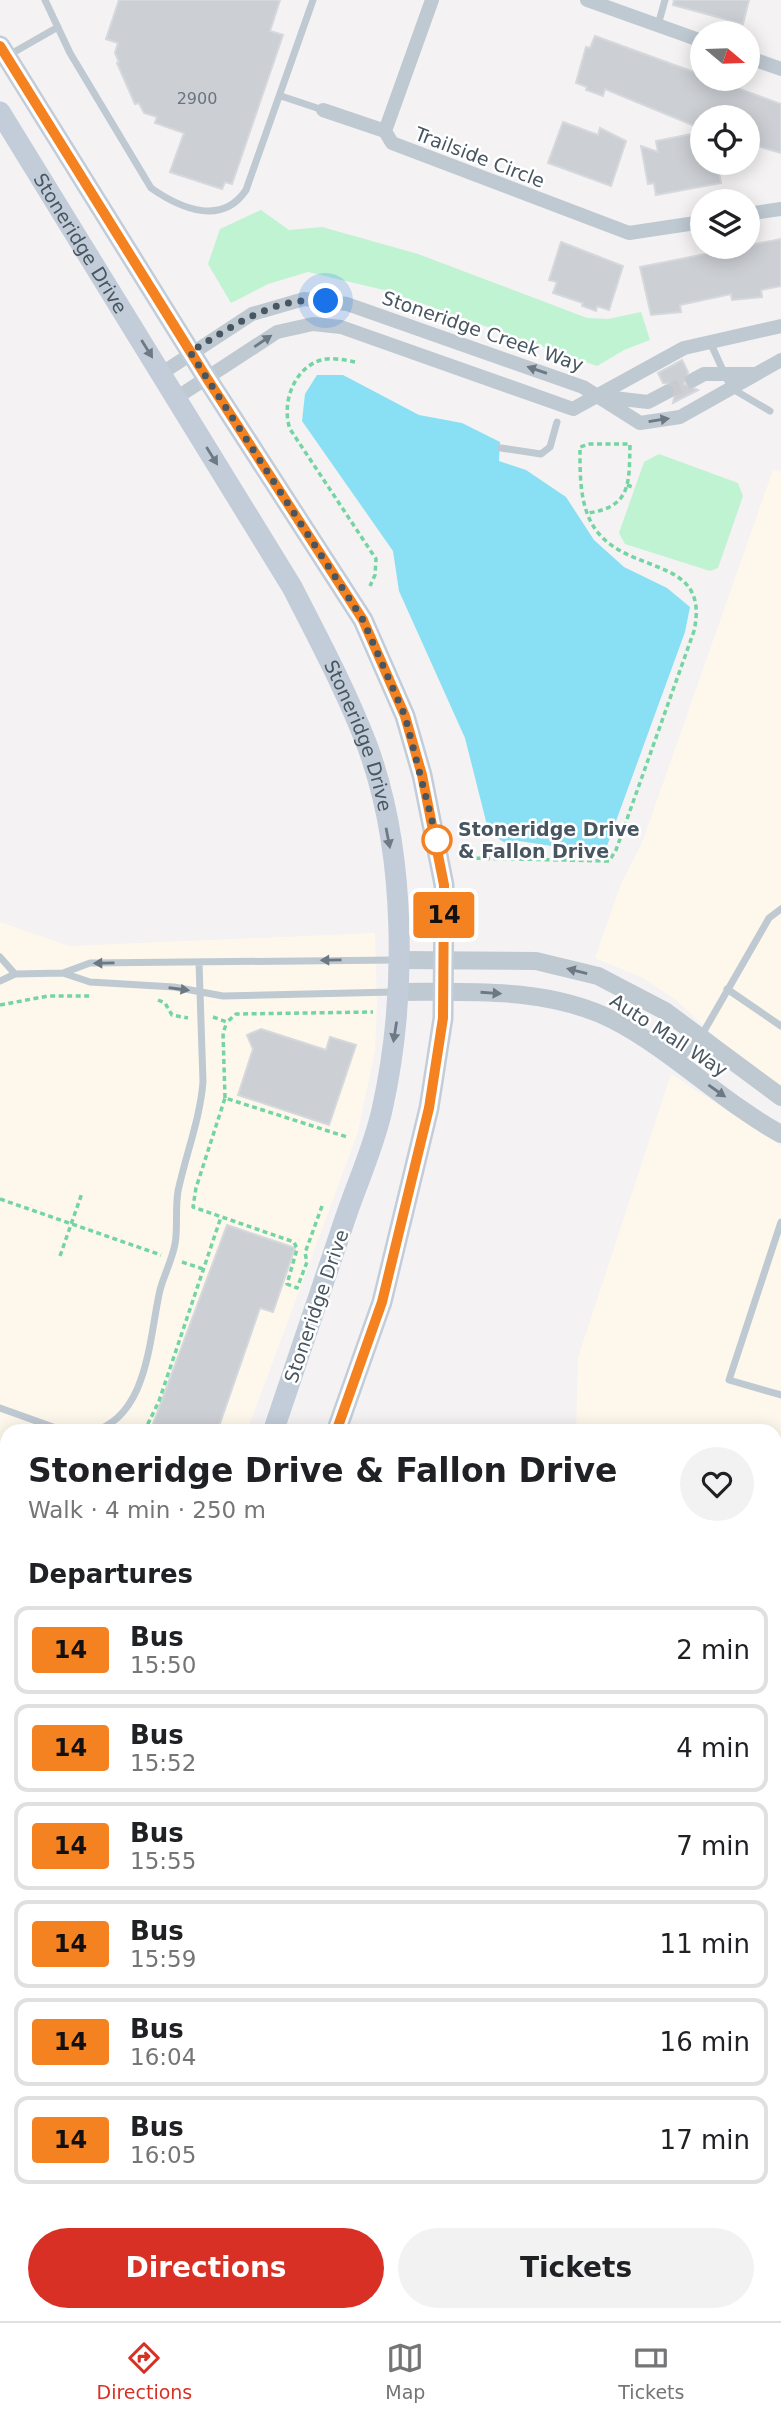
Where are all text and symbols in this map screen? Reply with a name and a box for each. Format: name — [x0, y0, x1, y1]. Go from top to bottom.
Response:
north arrow — [690, 21, 760, 91]
map controls — [690, 21, 760, 259]
house number: 2900 — [177, 89, 217, 108]
button: locate — [690, 105, 760, 175]
street label: Trailside Circle — [411, 122, 548, 192]
street label: Stoneridge Drive — [29, 169, 132, 317]
button: layers — [690, 189, 760, 259]
your location — [308, 283, 343, 318]
street label: Stoneridge Creek Way — [379, 286, 587, 376]
one-way arrow — [254, 334, 273, 347]
one-way arrow — [141, 340, 154, 359]
one-way arrow — [526, 364, 547, 375]
one-way arrow — [648, 414, 670, 425]
one-way arrow — [206, 447, 218, 466]
street label: Stoneridge Drive — [320, 656, 397, 813]
place label: Stoneridge Drive & Fallon Drive — [458, 818, 640, 862]
marker: Stoneridge Drive & Fallon Drive — [422, 825, 452, 855]
one-way arrow — [383, 827, 394, 849]
line badge: 14 — [412, 892, 476, 938]
text: 14 — [427, 901, 461, 929]
one-way arrow — [320, 954, 342, 965]
one-way arrow — [92, 957, 114, 969]
one-way arrow — [565, 965, 587, 976]
one-way arrow — [168, 983, 190, 994]
one-way arrow — [480, 988, 502, 999]
street label: Auto Mall Way — [606, 989, 732, 1081]
one-way arrow — [389, 1021, 400, 1043]
one-way arrow — [708, 1084, 726, 1098]
street label: Stoneridge Drive — [279, 1227, 353, 1385]
button: heart — [680, 1447, 754, 1521]
text: Stoneridge Drive & Fallon Drive — [28, 1451, 617, 1490]
text: Walk · 4 min · 250 m — [28, 1497, 266, 1523]
text: Departures — [28, 1559, 193, 1589]
text: Bus — [130, 1622, 184, 1652]
text: 2 min — [676, 1635, 750, 1665]
text: 14 — [54, 1636, 87, 1664]
text: 15:50 — [130, 1652, 196, 1678]
text: Bus — [130, 1720, 184, 1750]
text: 4 min — [676, 1733, 750, 1763]
text: 14 — [54, 1734, 87, 1762]
text: 15:52 — [130, 1750, 196, 1776]
text: Bus — [130, 1818, 184, 1848]
text: 7 min — [676, 1831, 750, 1861]
text: 14 — [54, 1832, 87, 1860]
text: 15:55 — [130, 1848, 196, 1874]
text: Bus — [130, 1916, 184, 1946]
text: 11 min — [660, 1929, 750, 1959]
text: 14 — [54, 1930, 87, 1958]
text: 15:59 — [130, 1946, 196, 1972]
text: Bus — [130, 2014, 184, 2044]
text: 16 min — [660, 2027, 750, 2057]
text: 14 — [54, 2028, 87, 2056]
text: 16:04 — [130, 2044, 196, 2070]
text: Bus — [130, 2112, 184, 2142]
text: 17 min — [660, 2125, 750, 2155]
text: 14 — [54, 2126, 87, 2154]
text: 16:05 — [130, 2142, 196, 2168]
button: Directions — [28, 2228, 384, 2308]
button: Tickets — [398, 2228, 754, 2308]
tab: Directions — [97, 2339, 192, 2403]
tab: Map — [385, 2339, 425, 2403]
tab: Tickets — [618, 2339, 684, 2403]

